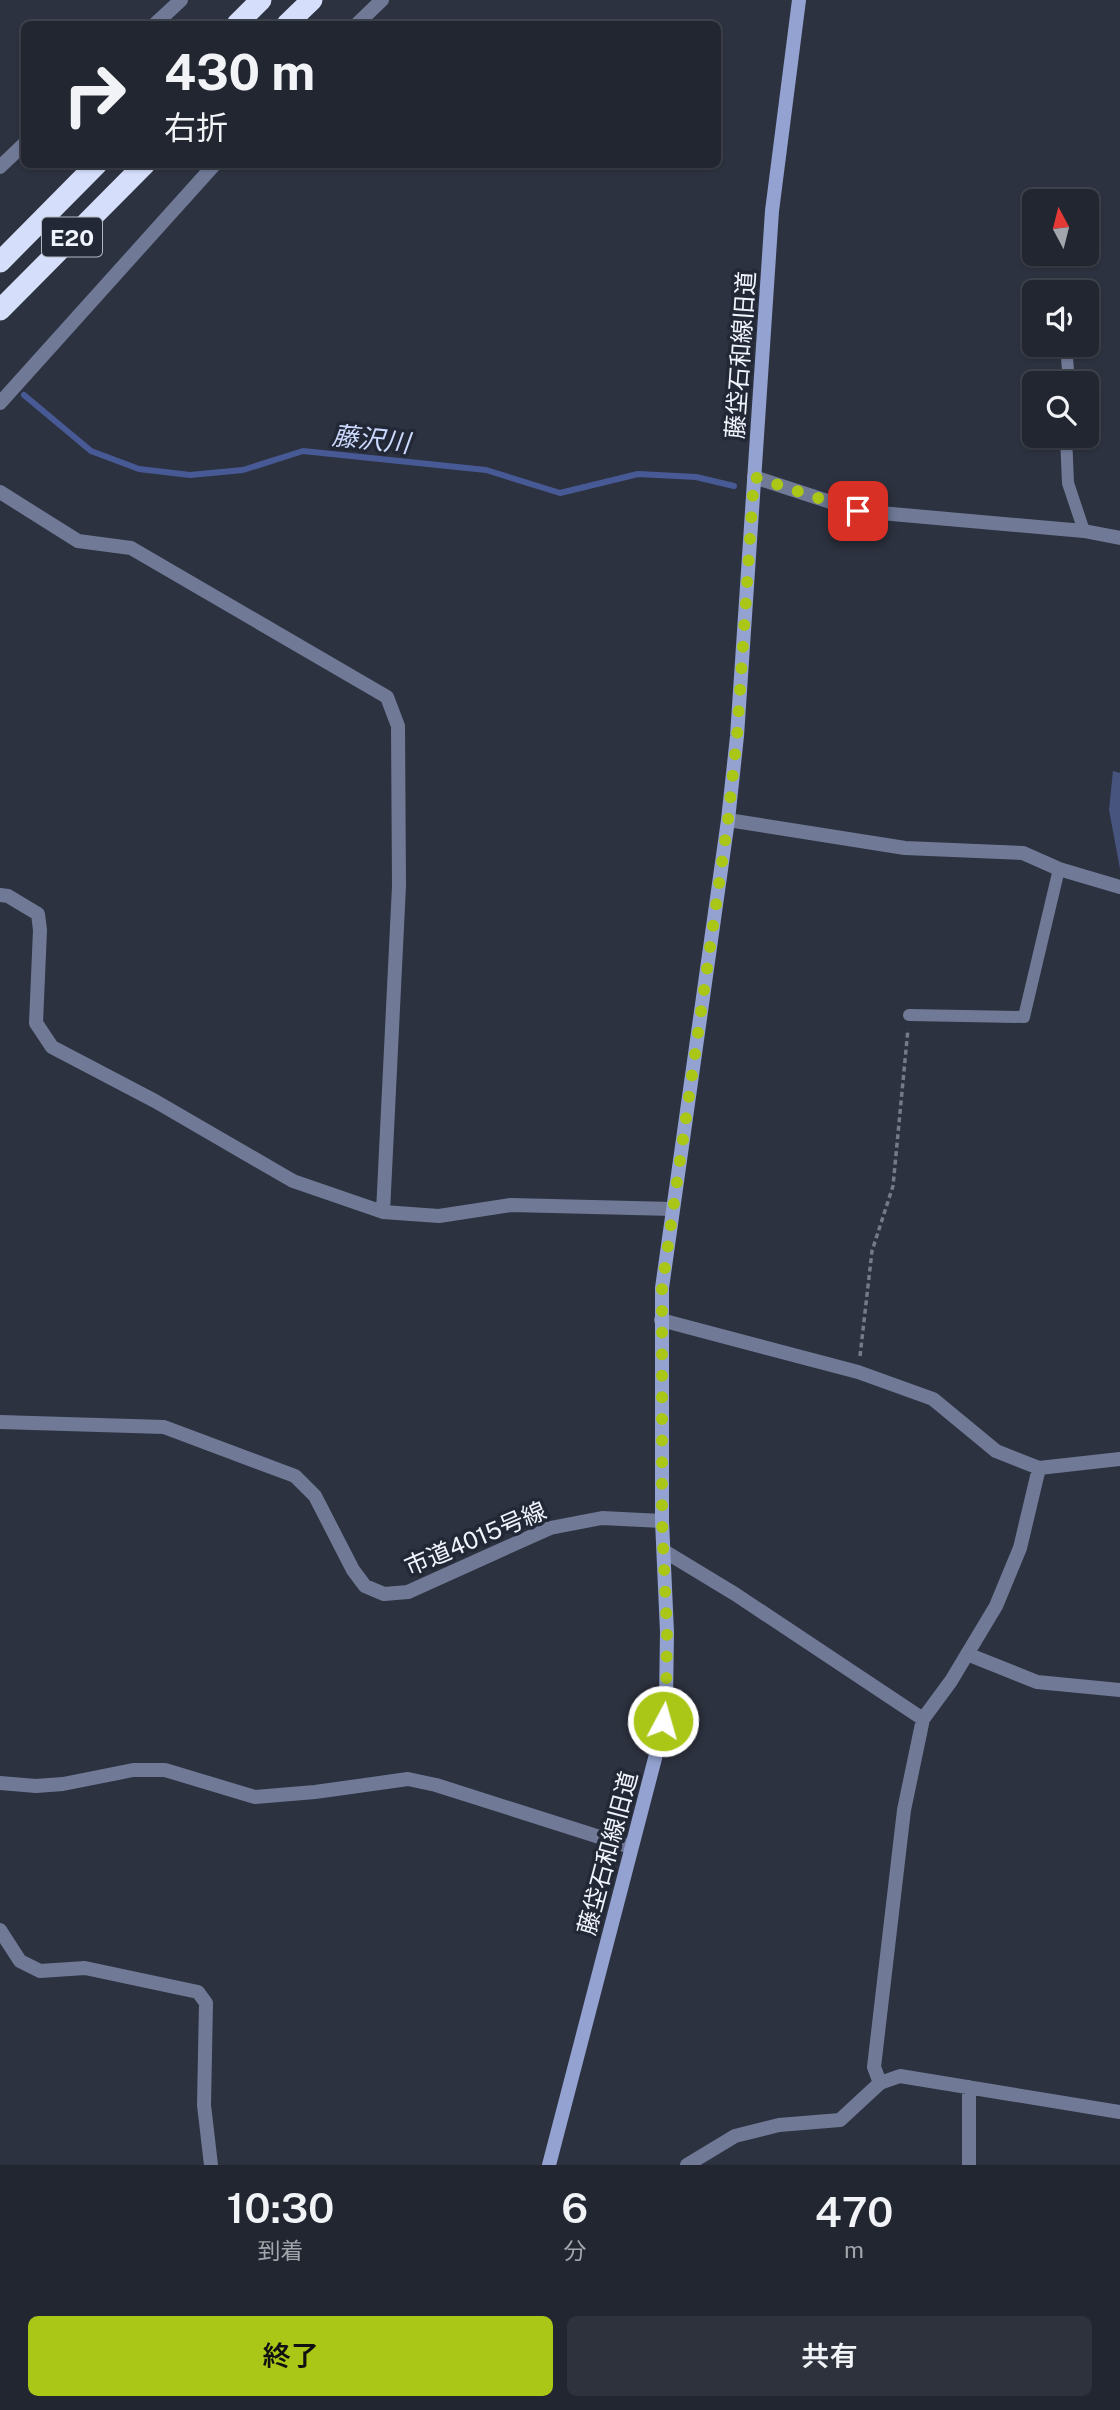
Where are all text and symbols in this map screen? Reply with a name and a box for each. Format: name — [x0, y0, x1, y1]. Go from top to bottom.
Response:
text: 430 m — [164, 43, 315, 101]
icon: right — [49, 49, 140, 140]
text: 右折 — [164, 109, 228, 146]
north arrow — [1022, 189, 1099, 266]
map controls — [1022, 189, 1099, 448]
road number: E20 — [42, 218, 102, 256]
street label: 藤垈石和線旧道 — [720, 270, 760, 440]
button: sound — [1022, 280, 1099, 357]
button: search — [1022, 371, 1099, 448]
water label: 藤沢川 — [331, 420, 414, 459]
pin — [828, 481, 888, 541]
icon: arrive — [839, 492, 877, 530]
street label: 市道4015号線 — [400, 1496, 550, 1580]
position arrow — [626, 1684, 700, 1758]
street label: 藤垈石和線旧道 — [572, 1768, 642, 1938]
text: 10:30 — [227, 2183, 335, 2232]
text: 6 — [561, 2183, 588, 2232]
text: 470 — [815, 2187, 893, 2236]
text: m — [844, 2236, 864, 2263]
text: 到着 — [258, 2237, 304, 2264]
text: 分 — [563, 2237, 586, 2264]
button: 終了 — [28, 2316, 553, 2396]
button: 共有 — [567, 2316, 1092, 2396]

